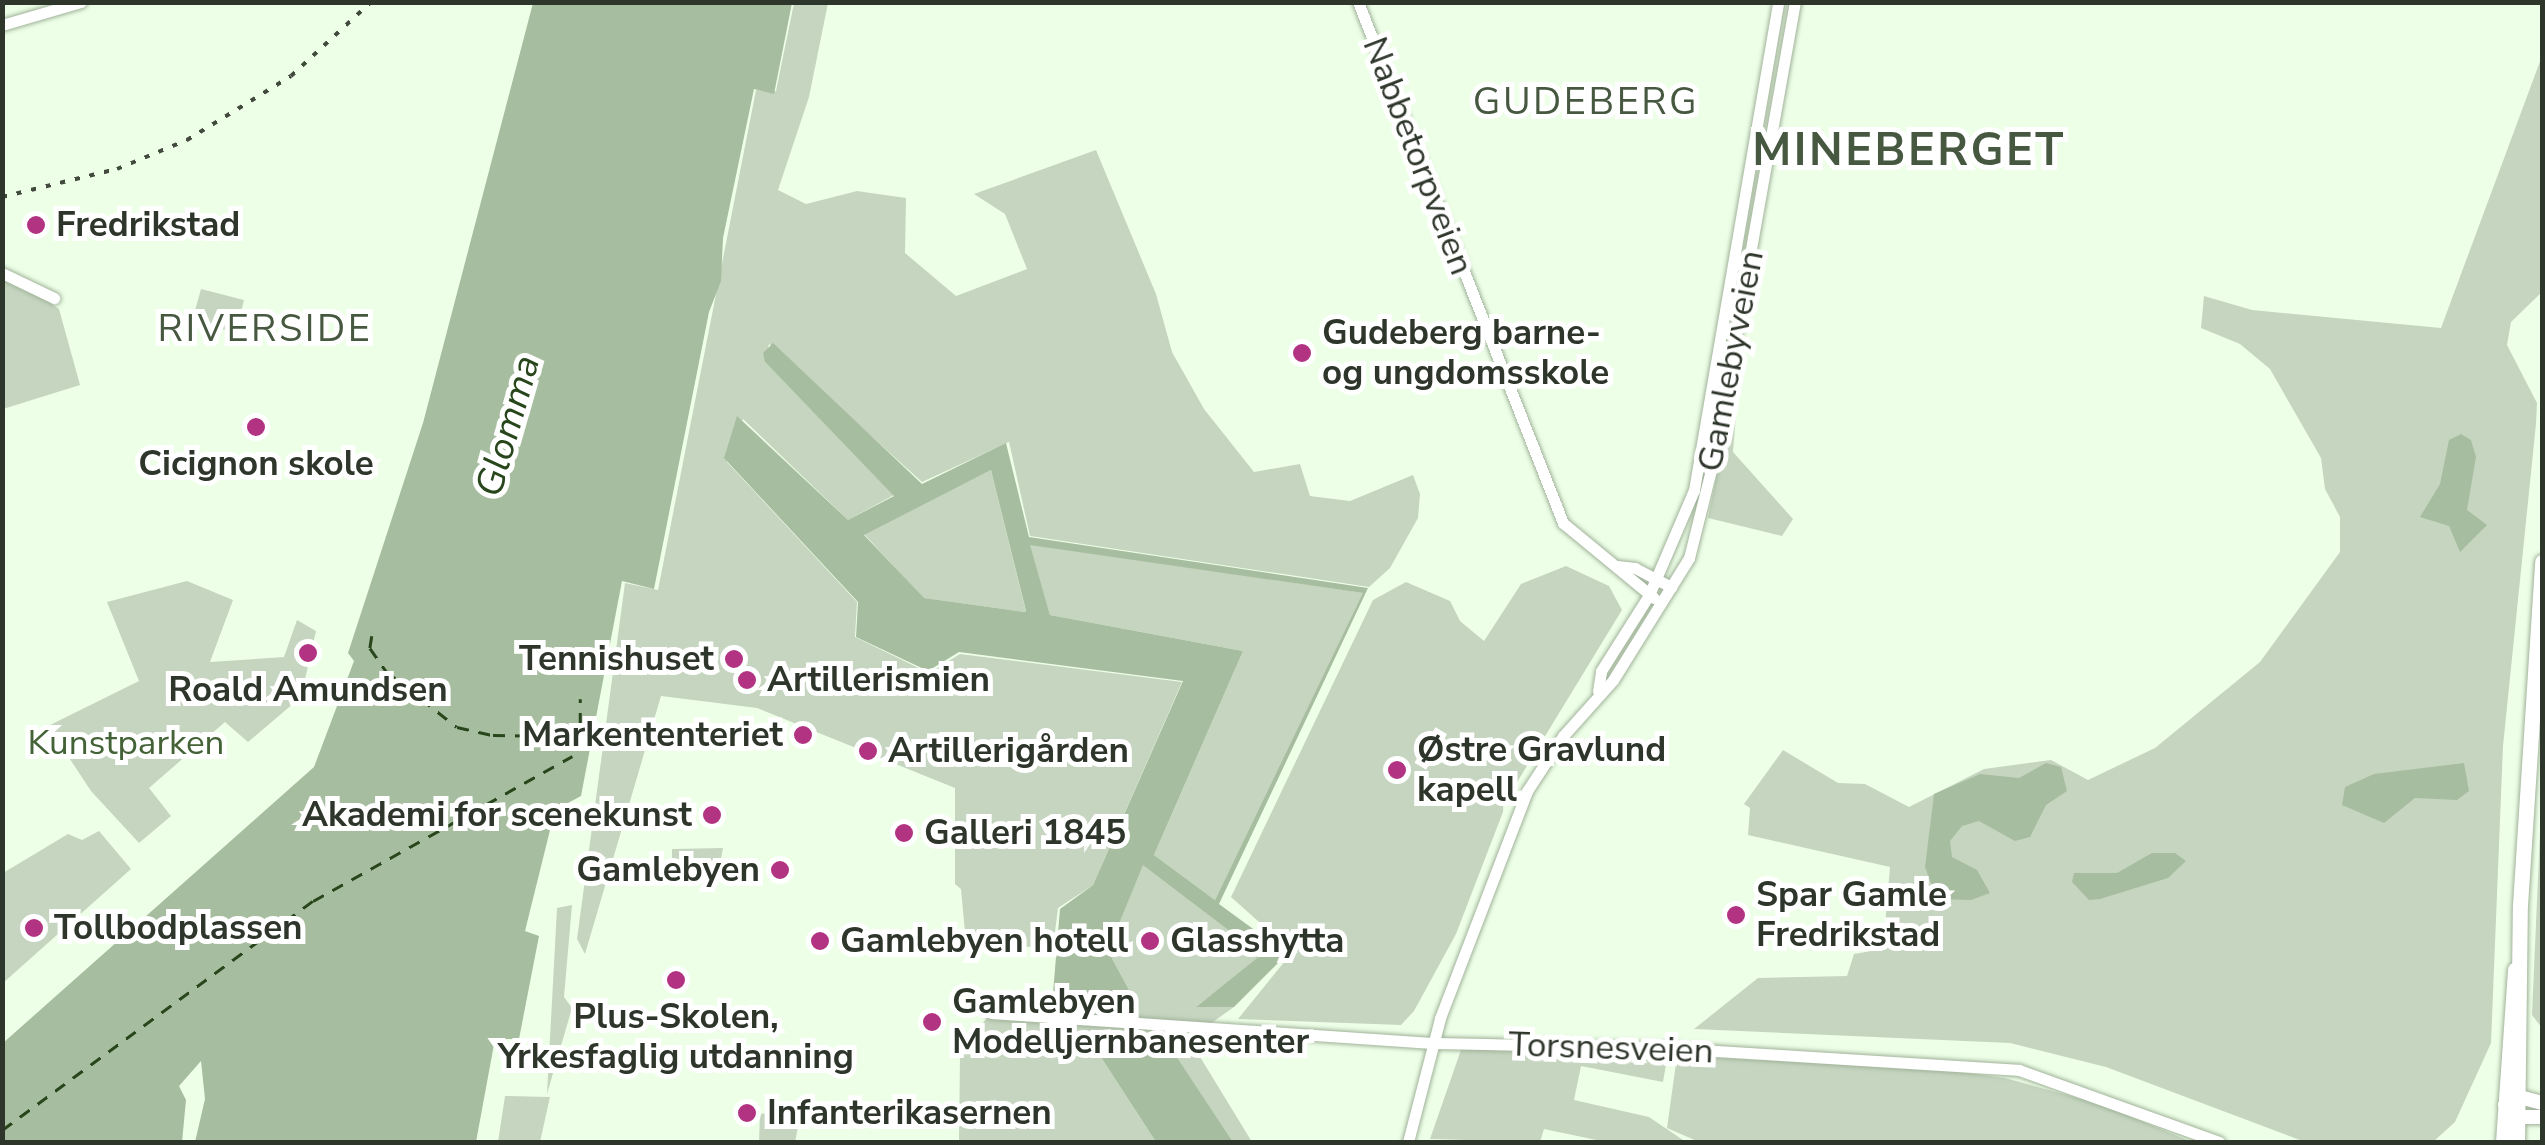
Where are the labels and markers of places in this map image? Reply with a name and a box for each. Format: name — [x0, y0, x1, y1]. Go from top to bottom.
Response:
place label: Fredrikstad — [56, 204, 240, 246]
marker: Fredrikstad — [25, 214, 47, 236]
place label: Gudeberg barne- og ungdomsskole — [1322, 312, 1609, 394]
marker: Gudeberg barne- og ungdomsskole — [1291, 342, 1313, 364]
marker: Cicignon skole — [245, 416, 267, 438]
place label: Cicignon skole — [138, 443, 374, 485]
place label: Tennishuset — [519, 638, 714, 680]
marker: Roald Amundsen — [297, 642, 319, 664]
marker: Tennishuset — [723, 648, 745, 670]
place label: Artillerismien — [767, 659, 990, 701]
place label: Roald Amundsen — [168, 669, 448, 711]
marker: Artillerismien — [736, 669, 758, 691]
place label: Markententeriet — [522, 714, 783, 756]
marker: Markententeriet — [792, 724, 814, 746]
place label: Østre Gravlund kapell — [1417, 729, 1666, 811]
place label: Artillerigården — [888, 730, 1129, 772]
marker: Artillerigården — [857, 740, 879, 762]
marker: Østre Gravlund kapell — [1386, 759, 1408, 781]
place label: Akademi for scenekunst — [302, 794, 692, 836]
marker: Akademi for scenekunst — [701, 804, 723, 826]
place label: Galleri 1845 — [924, 812, 1126, 854]
marker: Galleri 1845 — [893, 822, 915, 844]
place label: Gamlebyen — [576, 849, 760, 891]
marker: Gamlebyen — [769, 859, 791, 881]
place label: Spar Gamle Fredrikstad — [1756, 874, 1947, 956]
marker: Spar Gamle Fredrikstad — [1725, 904, 1747, 926]
place label: Tollbodplassen — [54, 907, 303, 949]
marker: Tollbodplassen — [23, 917, 45, 939]
place label: Gamlebyen hotell — [840, 920, 1128, 962]
place label: Glasshytta — [1170, 920, 1345, 962]
marker: Gamlebyen hotell — [809, 930, 831, 952]
marker: Glasshytta — [1139, 930, 1161, 952]
marker: Plus-Skolen, Yrkesfaglig utdanning — [665, 969, 687, 991]
place label: Gamlebyen Modelljernbanesenter — [952, 981, 1309, 1063]
place label: Plus-Skolen, Yrkesfaglig utdanning — [498, 996, 854, 1078]
marker: Gamlebyen Modelljernbanesenter — [921, 1011, 943, 1033]
place label: Infanterikasernen — [767, 1092, 1052, 1134]
marker: Infanterikasernen — [736, 1102, 758, 1124]

